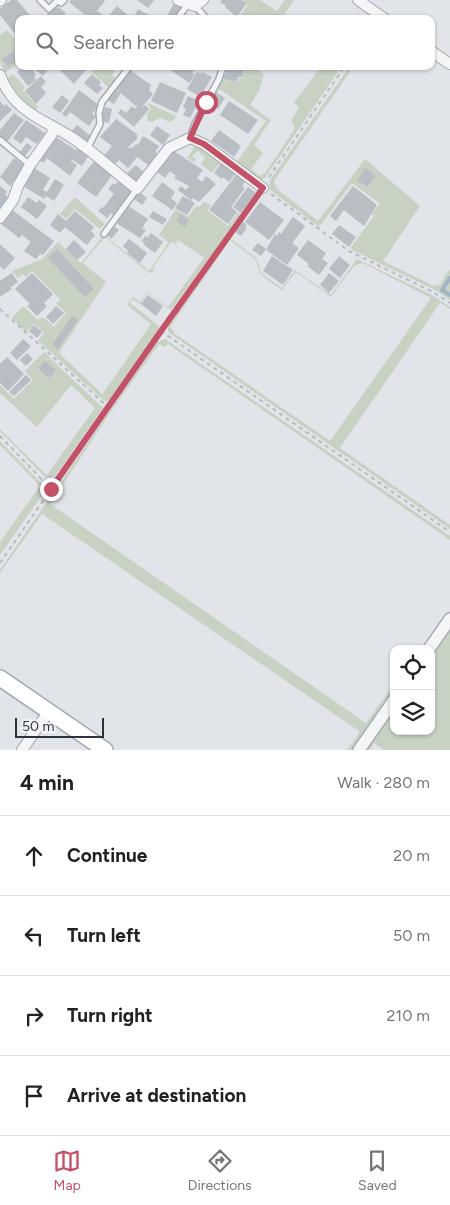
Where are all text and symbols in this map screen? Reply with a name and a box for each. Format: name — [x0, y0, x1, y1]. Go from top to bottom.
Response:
search box — [15, 15, 435, 70]
icon: search — [33, 29, 61, 57]
text: Search here — [73, 31, 175, 54]
route start — [195, 91, 218, 114]
route end — [40, 478, 63, 501]
map controls — [390, 645, 435, 735]
button: locate — [390, 645, 435, 690]
button: layers — [390, 690, 435, 735]
scale bar — [15, 715, 104, 738]
text: 50 m — [22, 718, 54, 735]
text: 4 min — [20, 770, 74, 795]
text: Walk · 280 m — [337, 773, 430, 792]
icon: ahead — [20, 842, 48, 870]
text: Continue — [67, 844, 147, 867]
text: 20 m — [393, 846, 430, 865]
icon: left — [20, 922, 48, 950]
text: Turn left — [67, 924, 141, 947]
text: 50 m — [393, 926, 430, 945]
icon: right — [20, 1002, 48, 1030]
text: Turn right — [67, 1004, 153, 1027]
text: 210 m — [387, 1006, 430, 1025]
icon: arrive — [20, 1082, 48, 1110]
text: Arrive at destination — [67, 1084, 246, 1107]
tab: Map — [53, 1147, 81, 1194]
tab: Directions — [188, 1147, 252, 1194]
tab: Saved — [358, 1147, 397, 1194]

